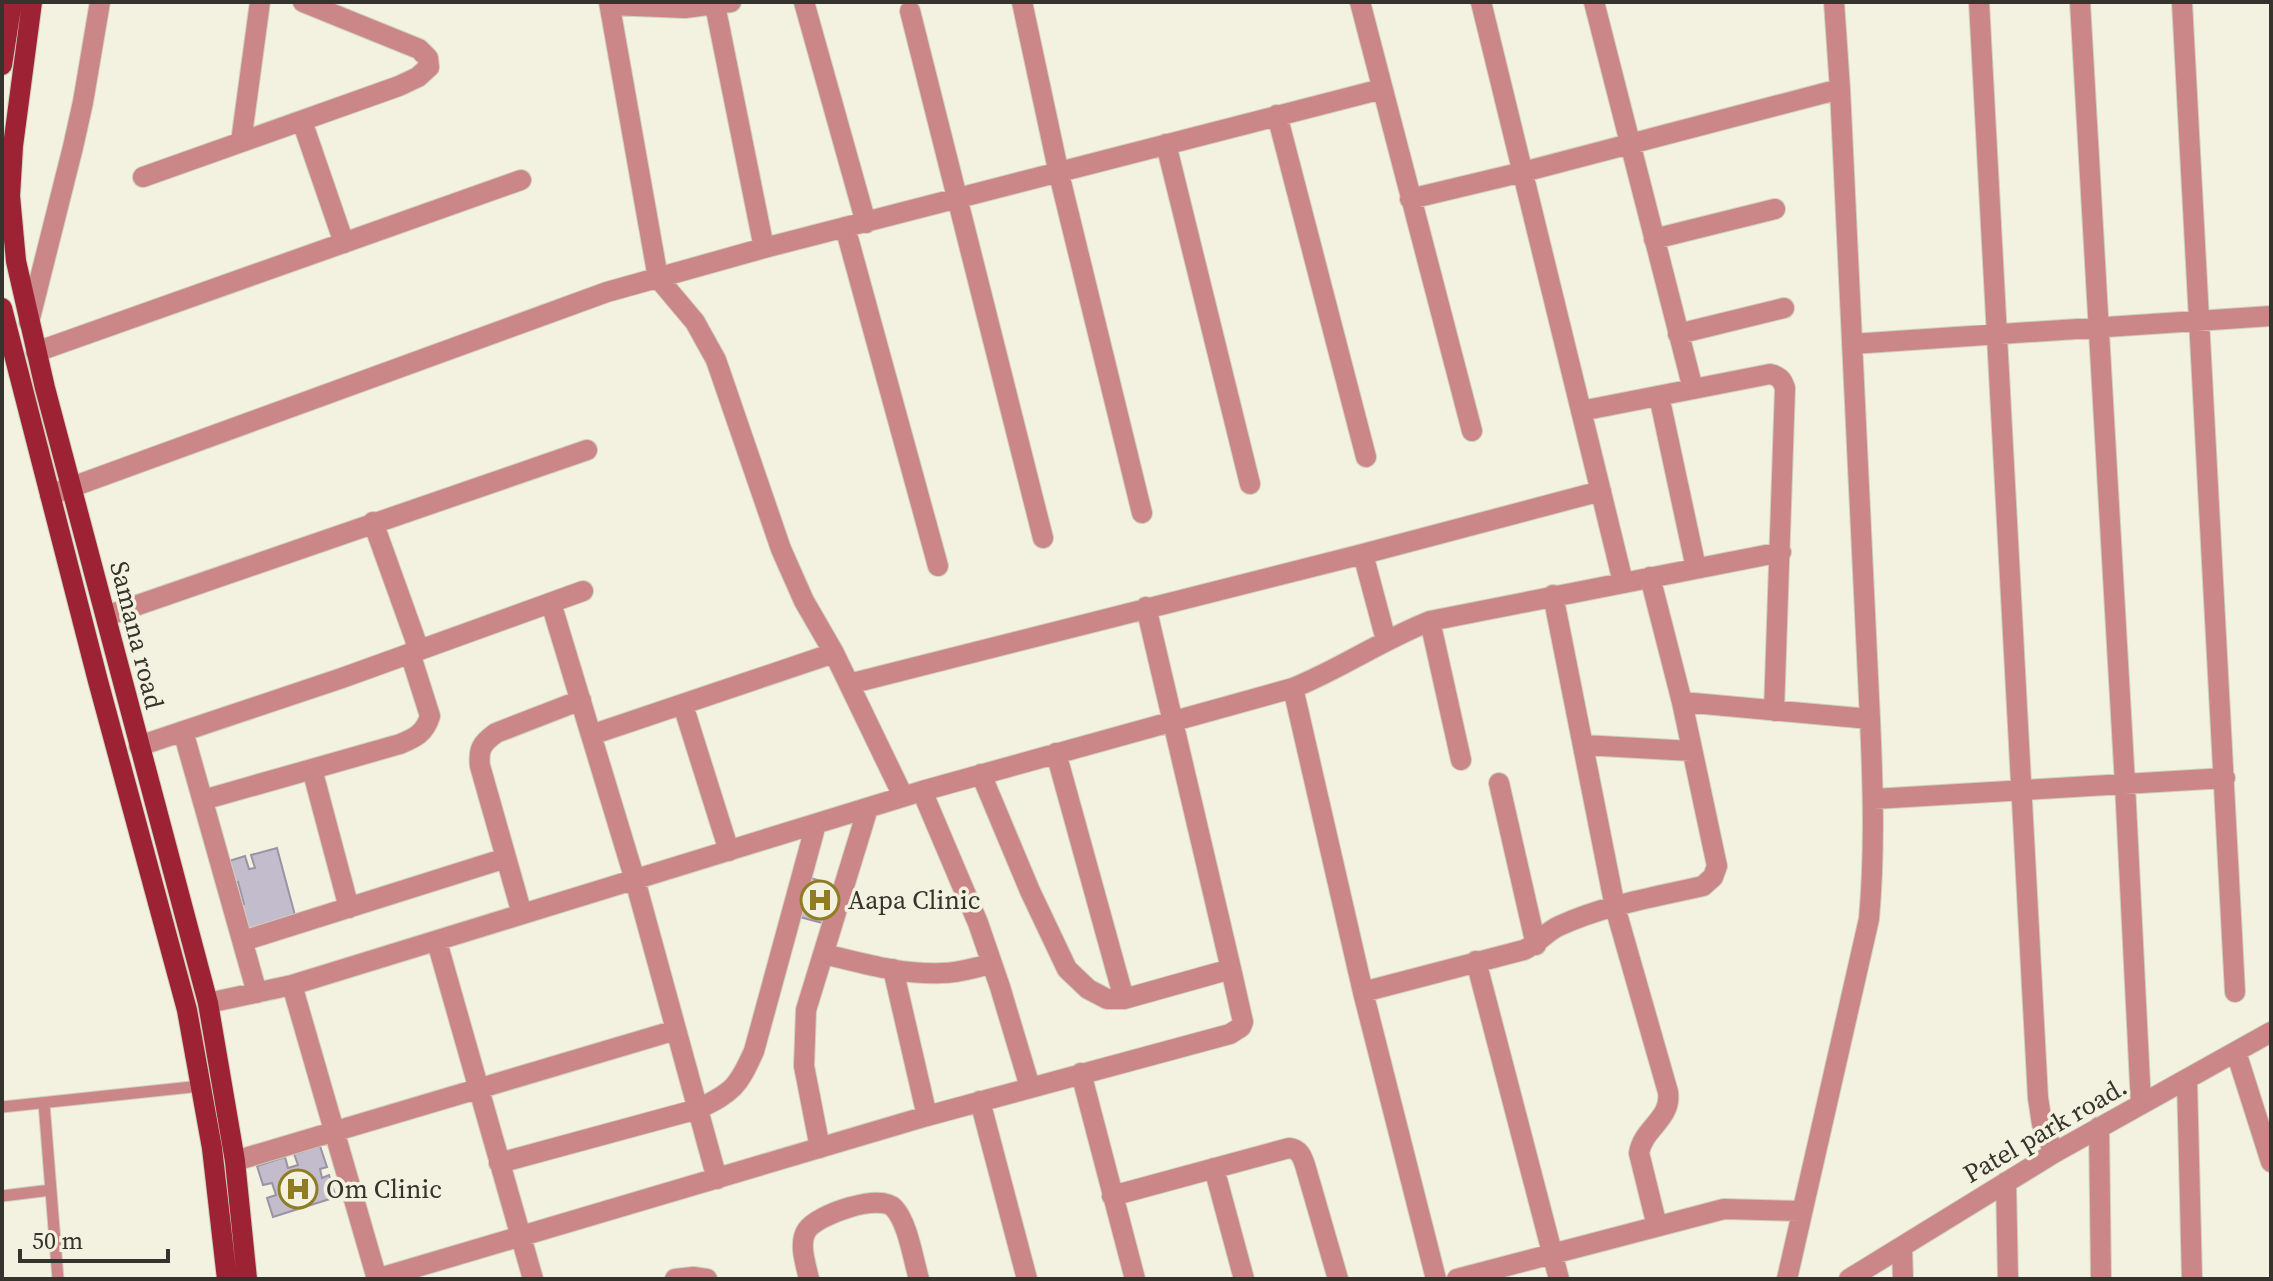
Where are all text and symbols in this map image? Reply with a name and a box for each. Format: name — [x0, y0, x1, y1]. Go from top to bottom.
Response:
street label: Samana road — [101, 557, 173, 713]
hospital icon: Aapa Clinic — [799, 879, 841, 921]
place label: Aapa Clinic — [848, 882, 980, 918]
street label: Patel park road. — [1956, 1068, 2134, 1192]
hospital icon: Om Clinic — [277, 1168, 319, 1210]
place label: Om Clinic — [326, 1171, 442, 1207]
scale bar — [20, 1213, 168, 1263]
text: 50 m — [32, 1224, 83, 1257]

